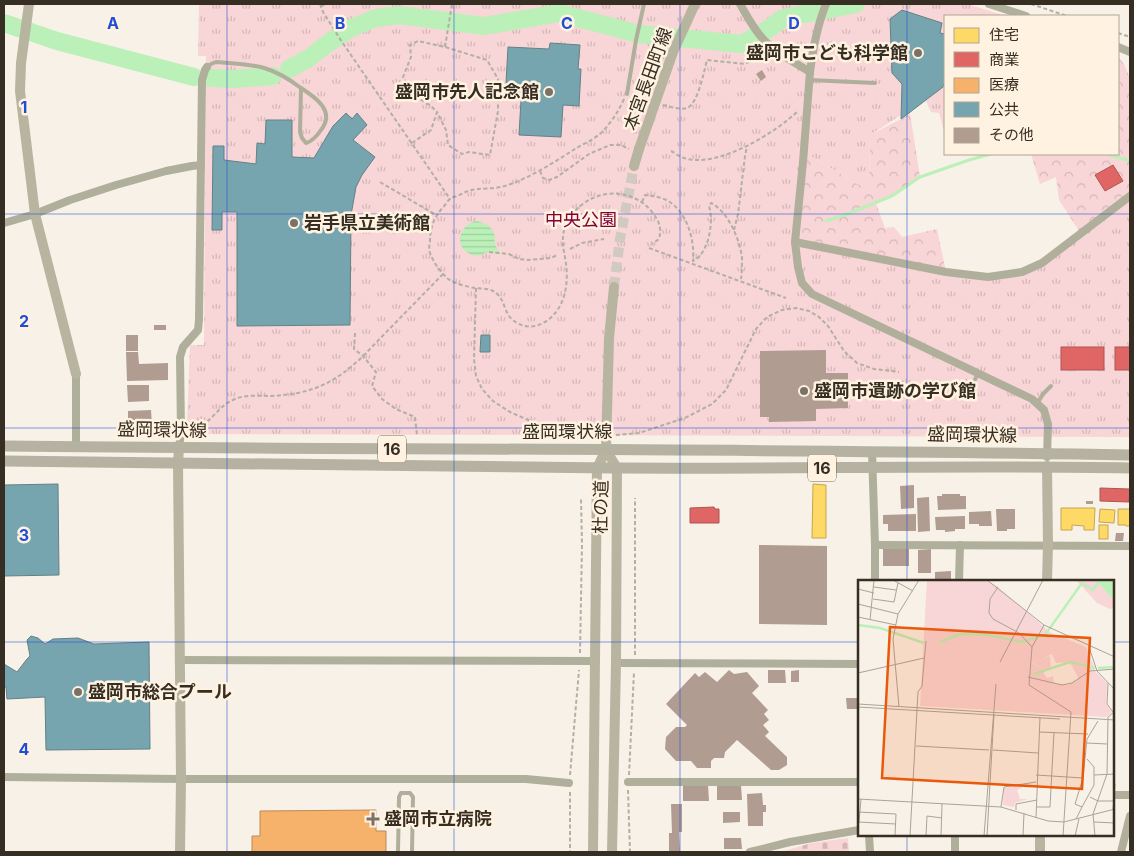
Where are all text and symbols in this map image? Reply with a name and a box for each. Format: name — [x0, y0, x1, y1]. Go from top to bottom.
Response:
text: A — [107, 13, 119, 33]
text: B — [335, 13, 345, 33]
text: C — [561, 13, 573, 33]
text: D — [788, 13, 800, 33]
legend — [944, 15, 1119, 155]
street label: 本宮長田町線 — [619, 24, 676, 133]
text: 住宅 — [989, 25, 1019, 44]
place label: 盛岡市こども科学館 — [746, 42, 908, 63]
marker: 盛岡市こども科学館 — [912, 47, 924, 59]
text: 商業 — [989, 50, 1019, 69]
text: 医療 — [989, 75, 1019, 94]
place label: 盛岡市先人記念館 — [395, 81, 539, 102]
marker: 盛岡市先人記念館 — [543, 86, 555, 98]
text: 1 — [21, 97, 27, 117]
text: 公共 — [989, 100, 1019, 119]
text: その他 — [989, 125, 1034, 144]
park label: 中央公園 — [545, 209, 617, 230]
place label: 岩手県立美術館 — [304, 212, 430, 233]
marker: 岩手県立美術館 — [288, 217, 300, 229]
text: 2 — [19, 311, 29, 331]
place label: 盛岡市遺跡の学び館 — [814, 380, 976, 401]
marker: 盛岡市遺跡の学び館 — [798, 385, 810, 397]
street label: 盛岡環状線 — [117, 418, 207, 441]
street label: 盛岡環状線 — [522, 421, 612, 442]
street label: 盛岡環状線 — [927, 423, 1017, 446]
road number: 16 — [378, 436, 406, 462]
road number: 16 — [808, 454, 836, 482]
street label: 杜の道 — [590, 480, 611, 534]
text: 3 — [19, 525, 29, 545]
inset map — [858, 580, 1114, 836]
place label: 盛岡市総合プール — [88, 681, 232, 702]
marker: 盛岡市総合プール — [72, 686, 84, 698]
text: 4 — [19, 739, 30, 759]
place label: 盛岡市立病院 — [384, 808, 492, 829]
marker: 盛岡市立病院 — [366, 812, 380, 826]

